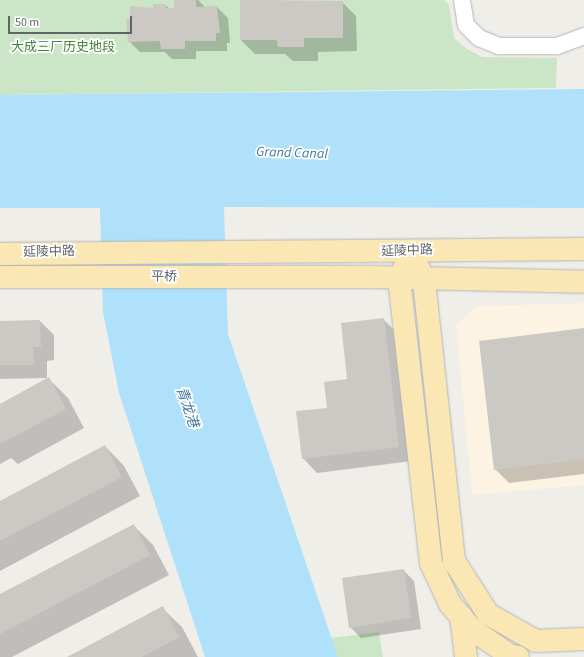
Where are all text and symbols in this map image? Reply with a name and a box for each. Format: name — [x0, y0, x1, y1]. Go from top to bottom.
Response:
scale bar — [10, 8, 134, 34]
text: 50 m — [15, 14, 39, 31]
park label: 大成三厂历史地段 — [11, 39, 115, 55]
water label: Grand Canal — [256, 143, 328, 163]
street label: 延陵中路 — [381, 242, 433, 260]
street label: 延陵中路 — [23, 244, 75, 260]
street label: 平桥 — [151, 269, 177, 285]
water label: 青龙港 — [172, 384, 202, 430]

